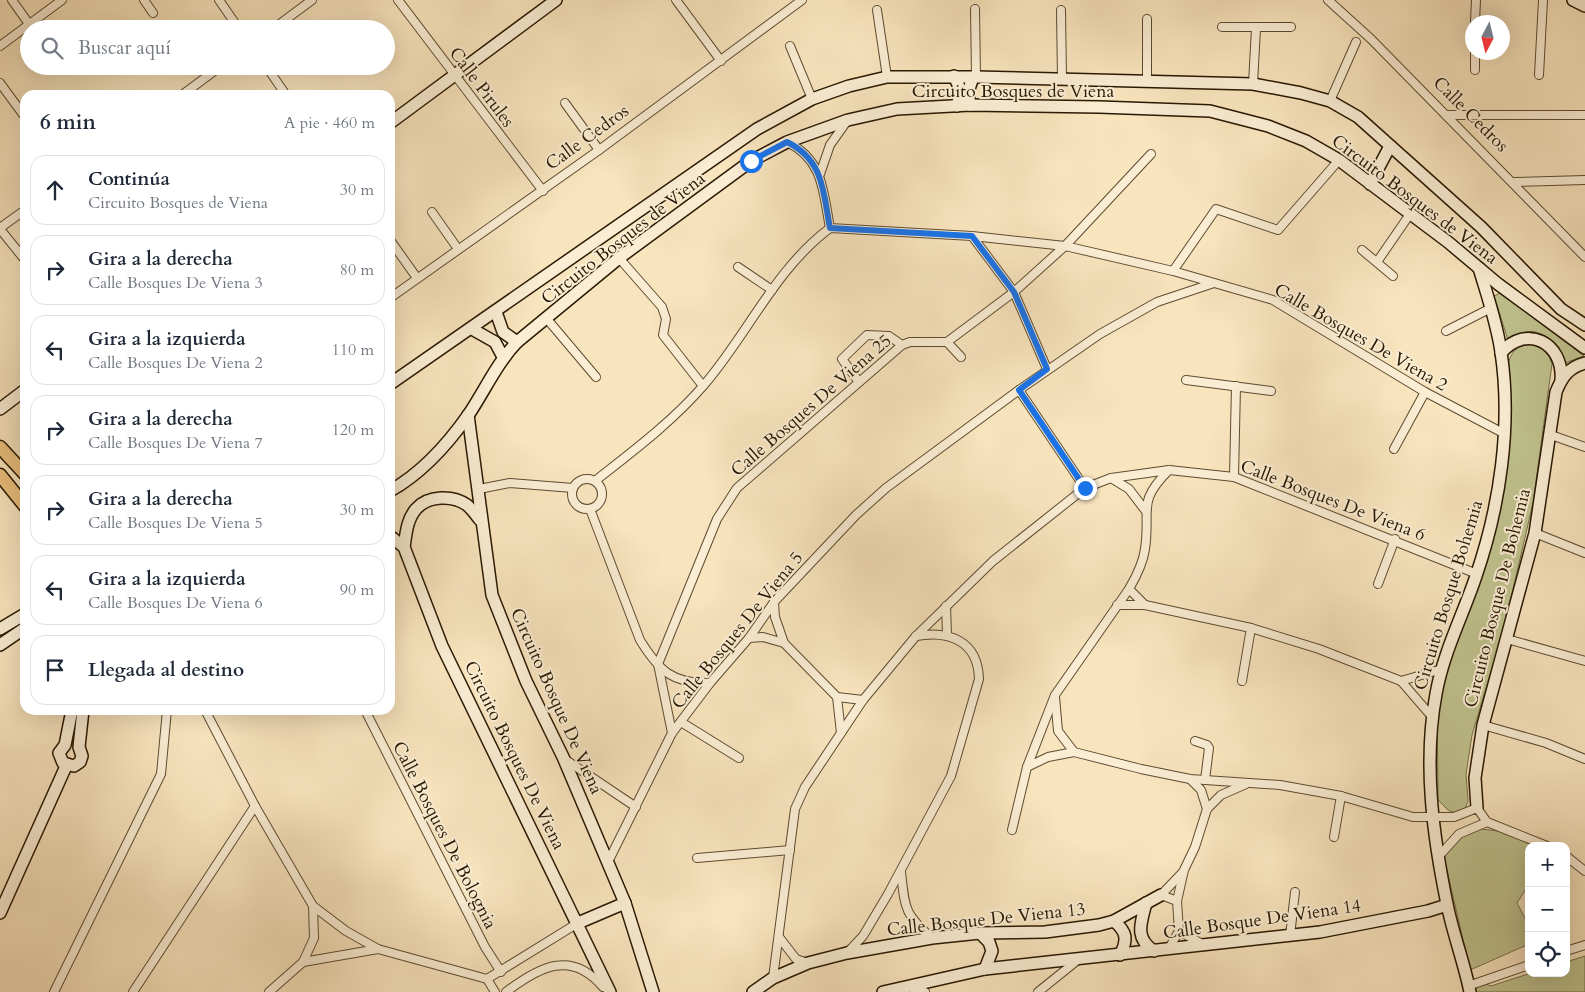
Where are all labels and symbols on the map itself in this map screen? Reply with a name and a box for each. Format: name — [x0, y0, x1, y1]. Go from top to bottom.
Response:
north arrow — [1465, 15, 1510, 60]
street label: Calle Pirules — [443, 42, 520, 133]
street label: Calle Cedros — [1427, 71, 1514, 158]
street label: Circuito Bosques de Viena — [912, 79, 1114, 104]
street label: Calle Cedros — [540, 99, 634, 176]
street label: Circuito Bosques de Viena — [1326, 129, 1503, 270]
route start — [740, 150, 763, 173]
street label: Circuito Bosques de Viena — [536, 166, 711, 311]
street label: Calle Bosques De Viena 2 — [1269, 278, 1452, 397]
street label: Calle Bosques De Viena 25 — [726, 328, 897, 482]
street label: Calle Bosques De Viena 6 — [1237, 454, 1429, 547]
route end — [1074, 477, 1097, 500]
street label: Circuito Bosque De Bohemia — [1458, 486, 1537, 710]
street label: Circuito Bosque Bohemia — [1408, 497, 1489, 693]
street label: Calle Bosques De Viena 5 — [666, 546, 809, 714]
street label: Circuito Bosque De Viena — [504, 604, 609, 798]
street label: Circuito Bosques De Viena — [458, 657, 571, 854]
street label: Calle Bosques De Bolognia — [386, 737, 503, 933]
street label: Calle Bosque De Viena 14 — [1162, 893, 1363, 946]
street label: Calle Bosque De Viena 13 — [885, 897, 1087, 942]

